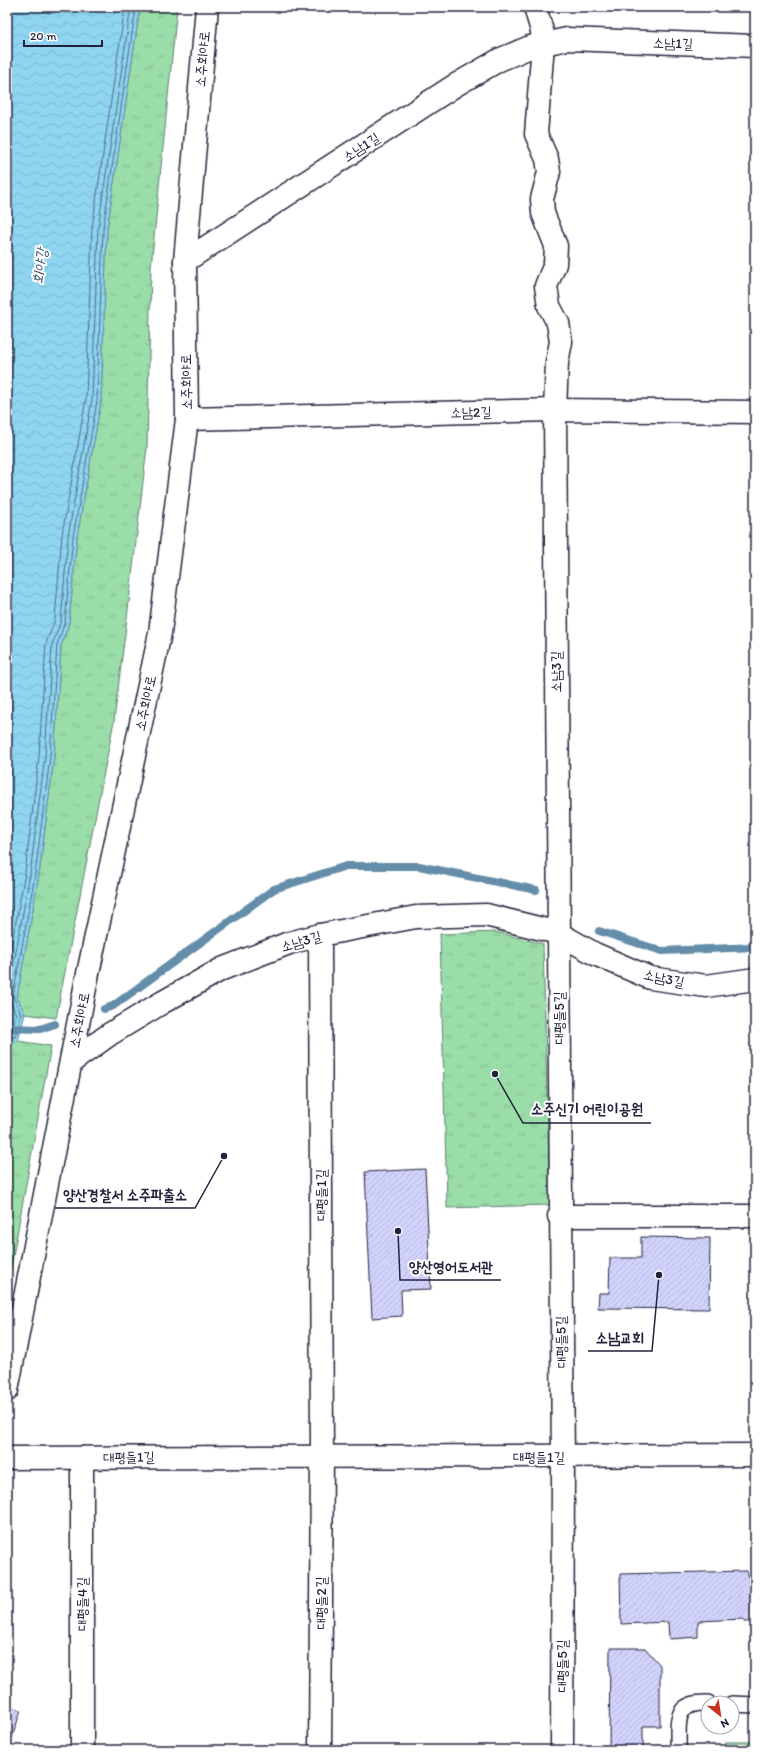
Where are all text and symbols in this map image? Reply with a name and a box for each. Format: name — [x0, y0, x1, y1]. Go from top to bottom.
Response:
scale bar — [24, 22, 102, 48]
text: 20 m — [30, 29, 57, 43]
street label: 소주회야로 — [192, 30, 213, 88]
street label: 소남1길 — [653, 34, 694, 53]
street label: 소남1길 — [340, 129, 383, 166]
water label: 회야강 — [29, 245, 51, 285]
street label: 소주회야로 — [178, 354, 195, 410]
street label: 소남2길 — [450, 404, 492, 421]
street label: 소남3길 — [548, 651, 565, 693]
street label: 소주회야로 — [131, 674, 160, 732]
street label: 소남3길 — [279, 927, 324, 955]
street label: 소남3길 — [642, 966, 687, 991]
street label: 소주회야로 — [66, 991, 93, 1049]
street label: 대평들5길 — [551, 991, 568, 1044]
callout: 소주신기 어린이공원 — [523, 1096, 651, 1123]
text: 소주신기 어린이공원 — [531, 1100, 643, 1118]
street label: 대평들1길 — [313, 1168, 330, 1221]
callout: 양산경찰서 소주파출소 — [55, 1181, 195, 1208]
text: 양산경찰서 소주파출소 — [63, 1186, 187, 1204]
callout: 양산영어도서관 — [400, 1253, 501, 1280]
text: 양산영어도서관 — [409, 1258, 493, 1276]
street label: 대평들5길 — [553, 1315, 570, 1368]
callout: 소남교회 — [588, 1324, 652, 1351]
text: 소남교회 — [596, 1329, 644, 1347]
street label: 대평들1길 — [103, 1449, 156, 1466]
street label: 대평들1길 — [513, 1449, 566, 1466]
street label: 대평들2길 — [313, 1576, 330, 1629]
street label: 대평들4길 — [74, 1577, 91, 1631]
street label: 대평들5길 — [554, 1639, 571, 1692]
north arrow — [700, 1695, 740, 1735]
text: N — [718, 1716, 731, 1731]

